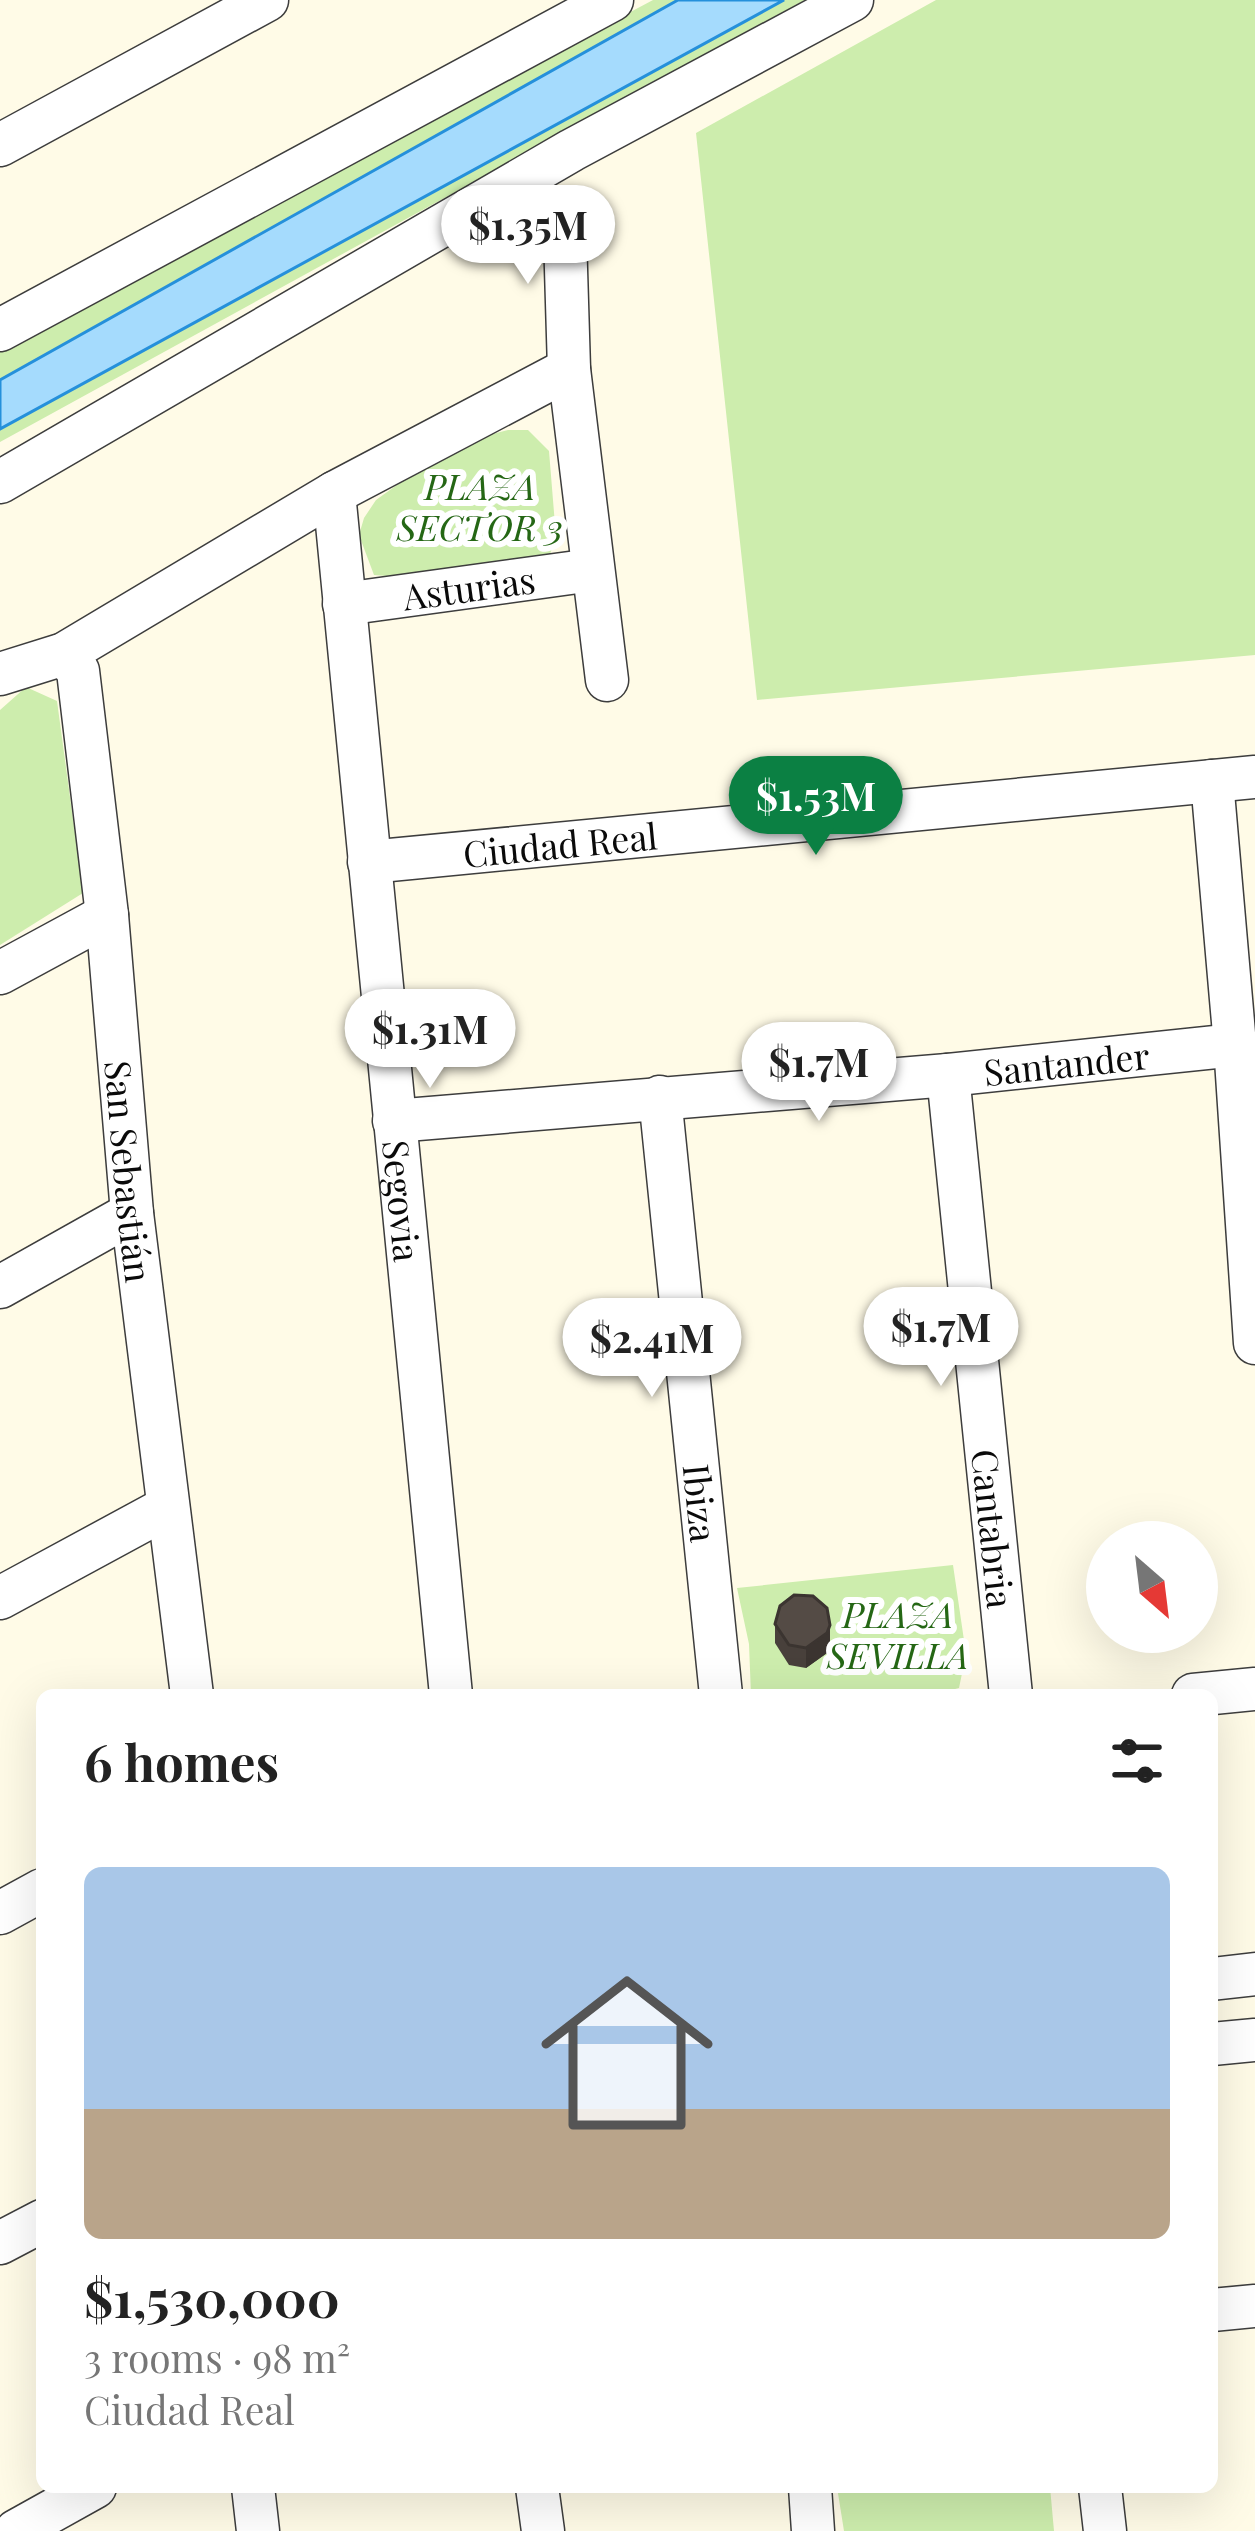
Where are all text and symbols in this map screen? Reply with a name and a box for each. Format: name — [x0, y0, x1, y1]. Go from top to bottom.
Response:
pin: $1.35M — [430, 185, 626, 287]
text: $1.35M — [468, 198, 588, 250]
park label: PLAZA SECTOR 3 — [396, 461, 563, 550]
street label: Asturias — [399, 554, 538, 620]
pin: $1.53M — [718, 756, 914, 858]
text: $1.53M — [756, 769, 876, 821]
street label: Ciudad Real — [461, 810, 659, 877]
pin: $1.31M — [332, 989, 528, 1091]
text: $1.31M — [372, 1002, 488, 1054]
pin: $1.7M — [735, 1022, 903, 1124]
street label: Santander — [981, 1030, 1152, 1095]
text: $1.7M — [769, 1035, 869, 1087]
street label: San Sebastián — [95, 1058, 164, 1285]
street label: Segovia — [373, 1138, 433, 1264]
pin: $1.7M — [857, 1287, 1025, 1389]
pin: $2.41M — [554, 1298, 750, 1400]
text: $1.7M — [891, 1300, 991, 1352]
text: $2.41M — [590, 1311, 715, 1363]
street label: Cantabria — [962, 1447, 1026, 1611]
street label: Ibiza — [674, 1462, 729, 1544]
north arrow — [1086, 1521, 1218, 1653]
map controls — [1086, 1521, 1218, 1653]
park label: PLAZA SEVILLA — [826, 1589, 969, 1678]
text: 6 homes — [84, 1727, 279, 1795]
icon: filters — [1104, 1728, 1170, 1794]
icon: home — [519, 1945, 735, 2161]
text: $1,530,000 — [84, 2263, 340, 2331]
text: 3 rooms · 98 m² — [84, 2331, 350, 2383]
text: Ciudad Real — [84, 2383, 295, 2435]

